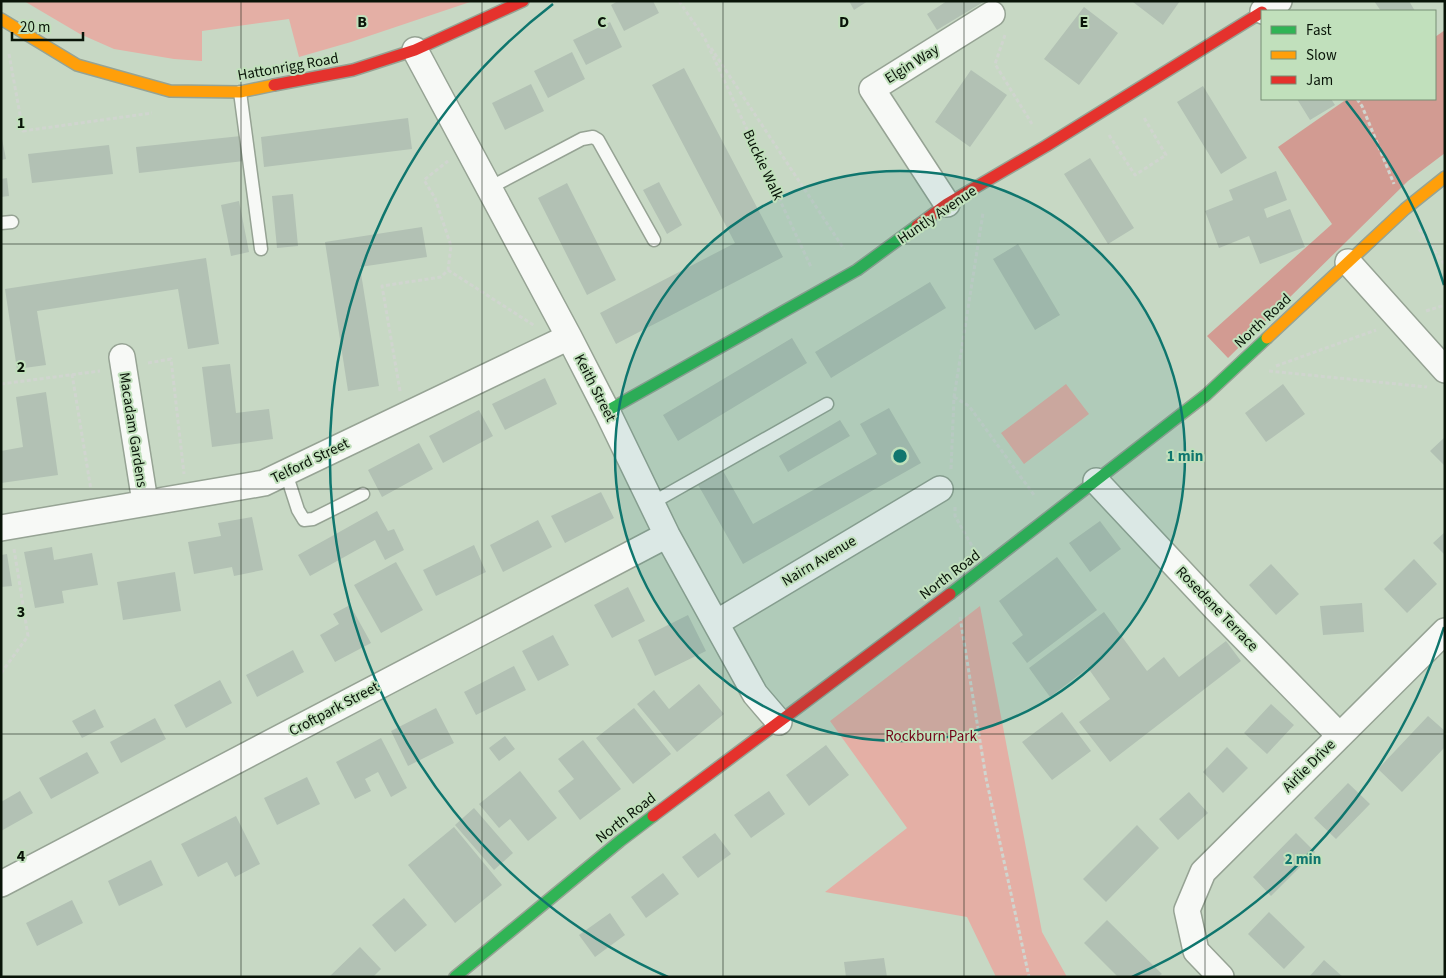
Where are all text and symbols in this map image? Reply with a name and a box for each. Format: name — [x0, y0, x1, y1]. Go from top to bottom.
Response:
scale bar — [12, 10, 84, 42]
legend — [1261, 10, 1436, 100]
text: B — [357, 11, 367, 33]
text: C — [597, 11, 607, 33]
text: D — [839, 11, 849, 33]
text: E — [1080, 11, 1088, 33]
text: 20 m — [20, 17, 50, 38]
text: Fast — [1306, 20, 1332, 41]
street label: Elgin Way — [881, 39, 943, 89]
text: Slow — [1306, 45, 1337, 66]
street label: Hattonrigg Road — [236, 48, 340, 86]
text: Jam — [1306, 70, 1333, 91]
text: 1 — [17, 112, 25, 134]
street label: Buckie Walk — [737, 126, 789, 204]
street label: Huntly Avenue — [893, 181, 981, 249]
street label: North Road — [1230, 289, 1296, 353]
street label: Keith Street — [569, 350, 621, 426]
text: 2 — [17, 356, 25, 378]
street label: Macadam Gardens — [114, 371, 152, 489]
street label: Telford Street — [267, 433, 353, 489]
text: 1 min — [1167, 446, 1203, 467]
centre of rings — [891, 447, 909, 465]
street label: Nairn Avenue — [778, 530, 860, 592]
street label: North Road — [915, 545, 985, 605]
street label: Rosedene Terrace — [1171, 562, 1263, 656]
text: 3 — [17, 601, 25, 623]
street label: Croftpark Street — [285, 676, 383, 742]
park label: Rockburn Park — [885, 726, 977, 747]
street label: Airlie Drive — [1278, 735, 1340, 797]
street label: North Road — [591, 788, 661, 848]
text: 4 — [17, 845, 26, 867]
text: 2 min — [1285, 849, 1321, 870]

